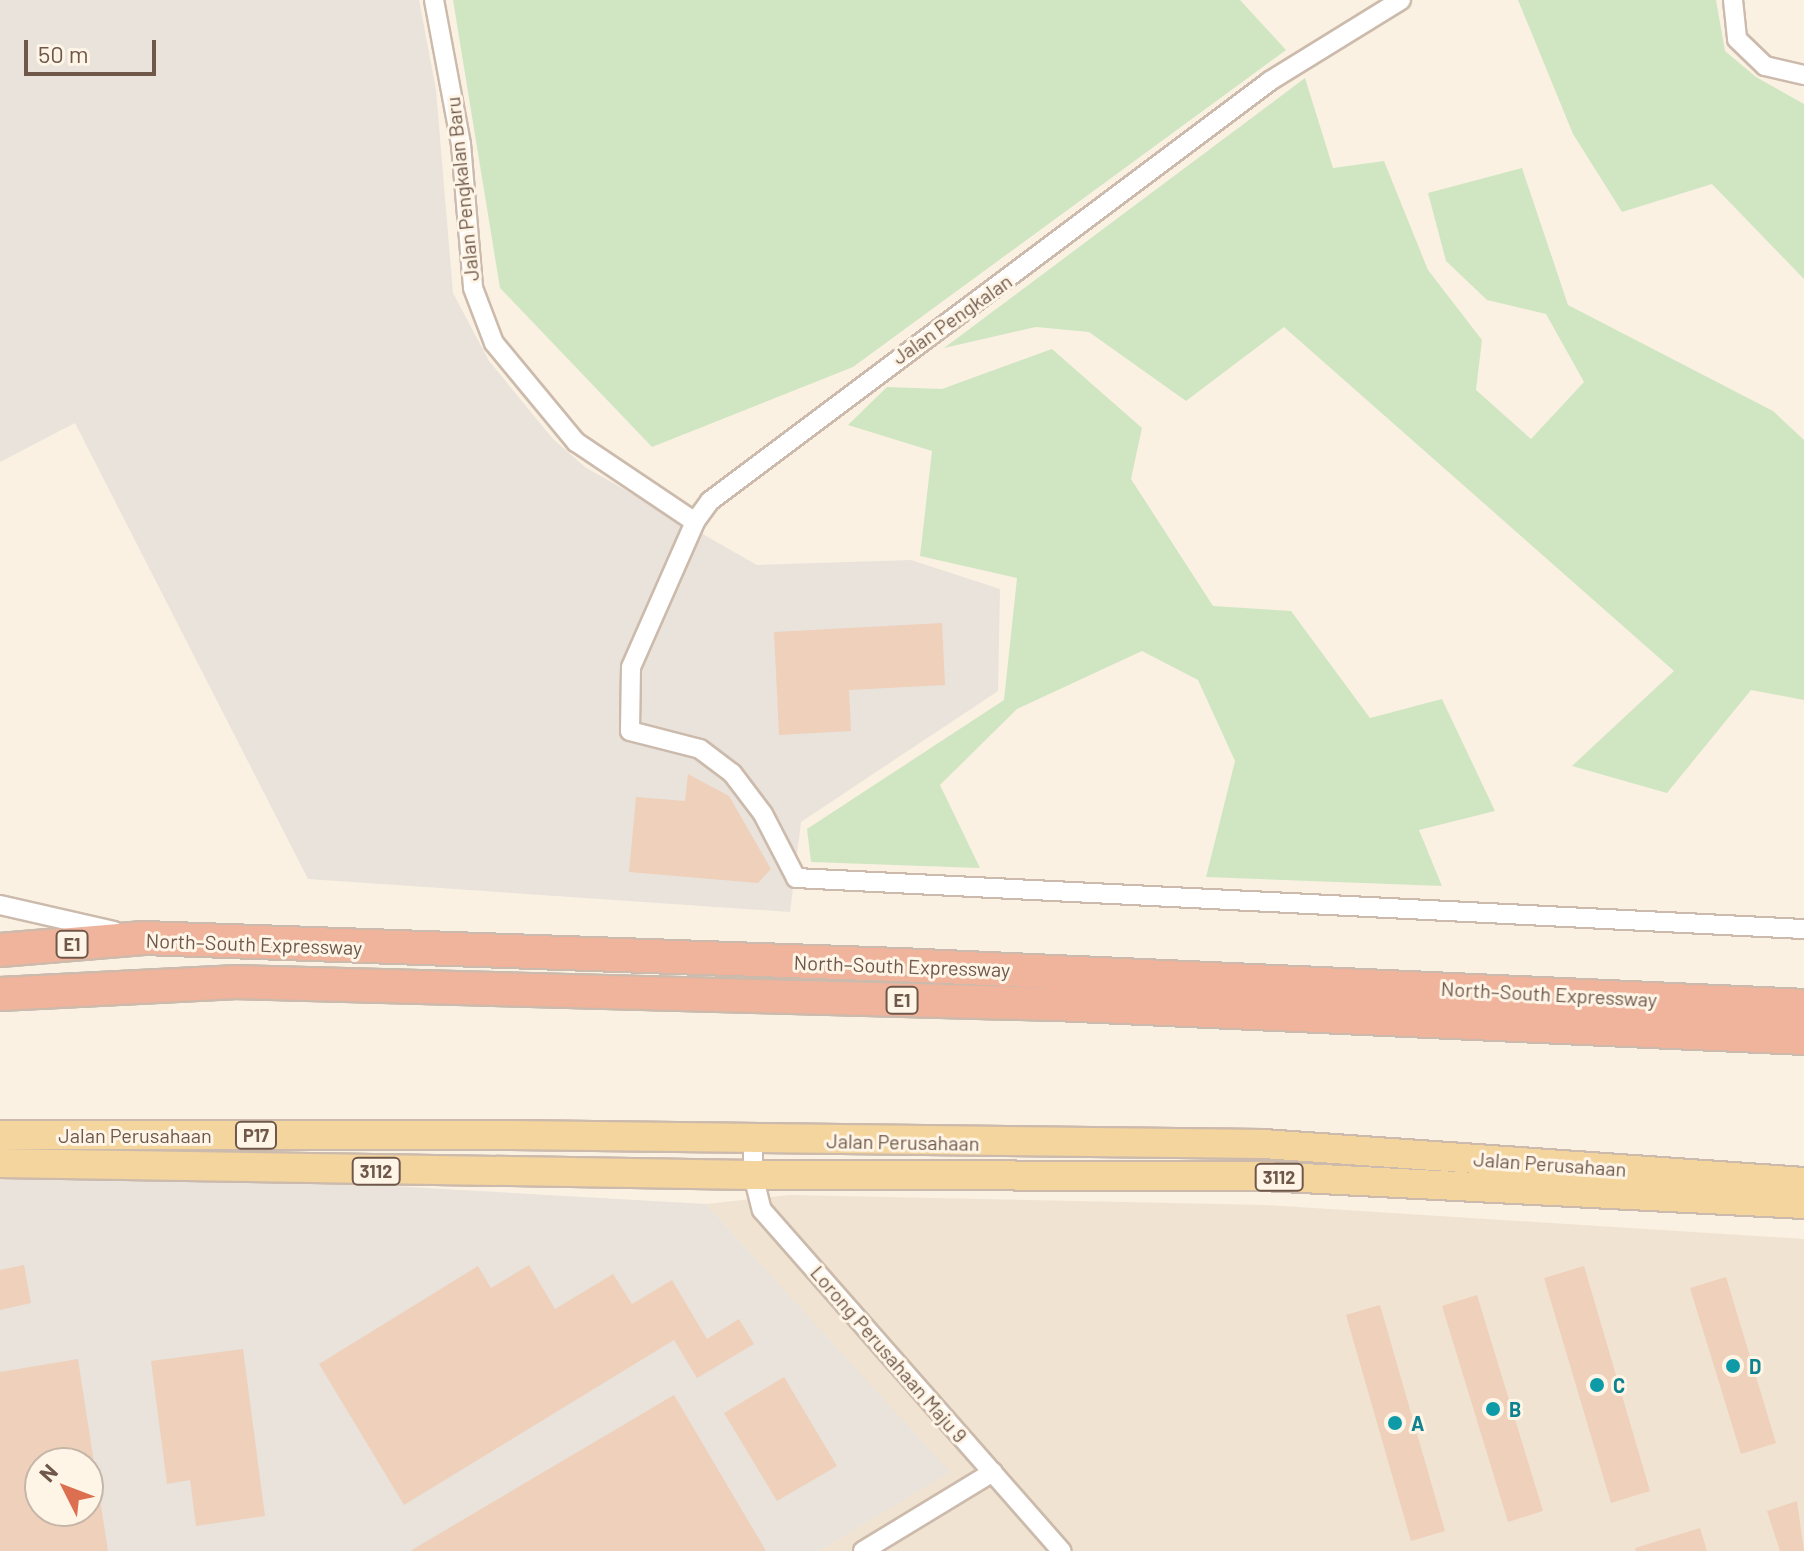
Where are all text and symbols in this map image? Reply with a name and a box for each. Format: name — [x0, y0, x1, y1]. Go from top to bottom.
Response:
scale bar — [28, 24, 160, 74]
text: 50 m — [38, 39, 89, 68]
street label: Jalan Pengkalan Baru — [440, 96, 484, 282]
street label: Jalan Pengkalan — [888, 269, 1016, 369]
street label: North–South Expressway — [145, 928, 363, 960]
road number: E1 — [54, 930, 90, 958]
street label: North–South Expressway — [793, 950, 1011, 982]
street label: North–South Expressway — [1440, 976, 1658, 1012]
road number: E1 — [884, 986, 920, 1014]
road number: P17 — [234, 1121, 278, 1149]
street label: Jalan Perusahaan — [58, 1123, 212, 1147]
street label: Jalan Perusahaan — [826, 1129, 980, 1155]
street label: Jalan Perusahaan — [1473, 1147, 1627, 1181]
road number: 3112 — [350, 1157, 402, 1185]
road number: 3112 — [1253, 1163, 1305, 1191]
street label: Lorong Perusahaan Maju 9 — [806, 1261, 972, 1447]
place label: D — [1749, 1354, 1761, 1378]
marker: D — [1724, 1357, 1742, 1375]
place label: C — [1613, 1373, 1625, 1397]
marker: C — [1588, 1376, 1606, 1394]
place label: B — [1509, 1397, 1521, 1421]
marker: B — [1484, 1400, 1502, 1418]
place label: A — [1411, 1411, 1424, 1435]
marker: A — [1386, 1414, 1404, 1432]
north arrow — [24, 1447, 104, 1527]
text: N — [33, 1458, 62, 1486]

